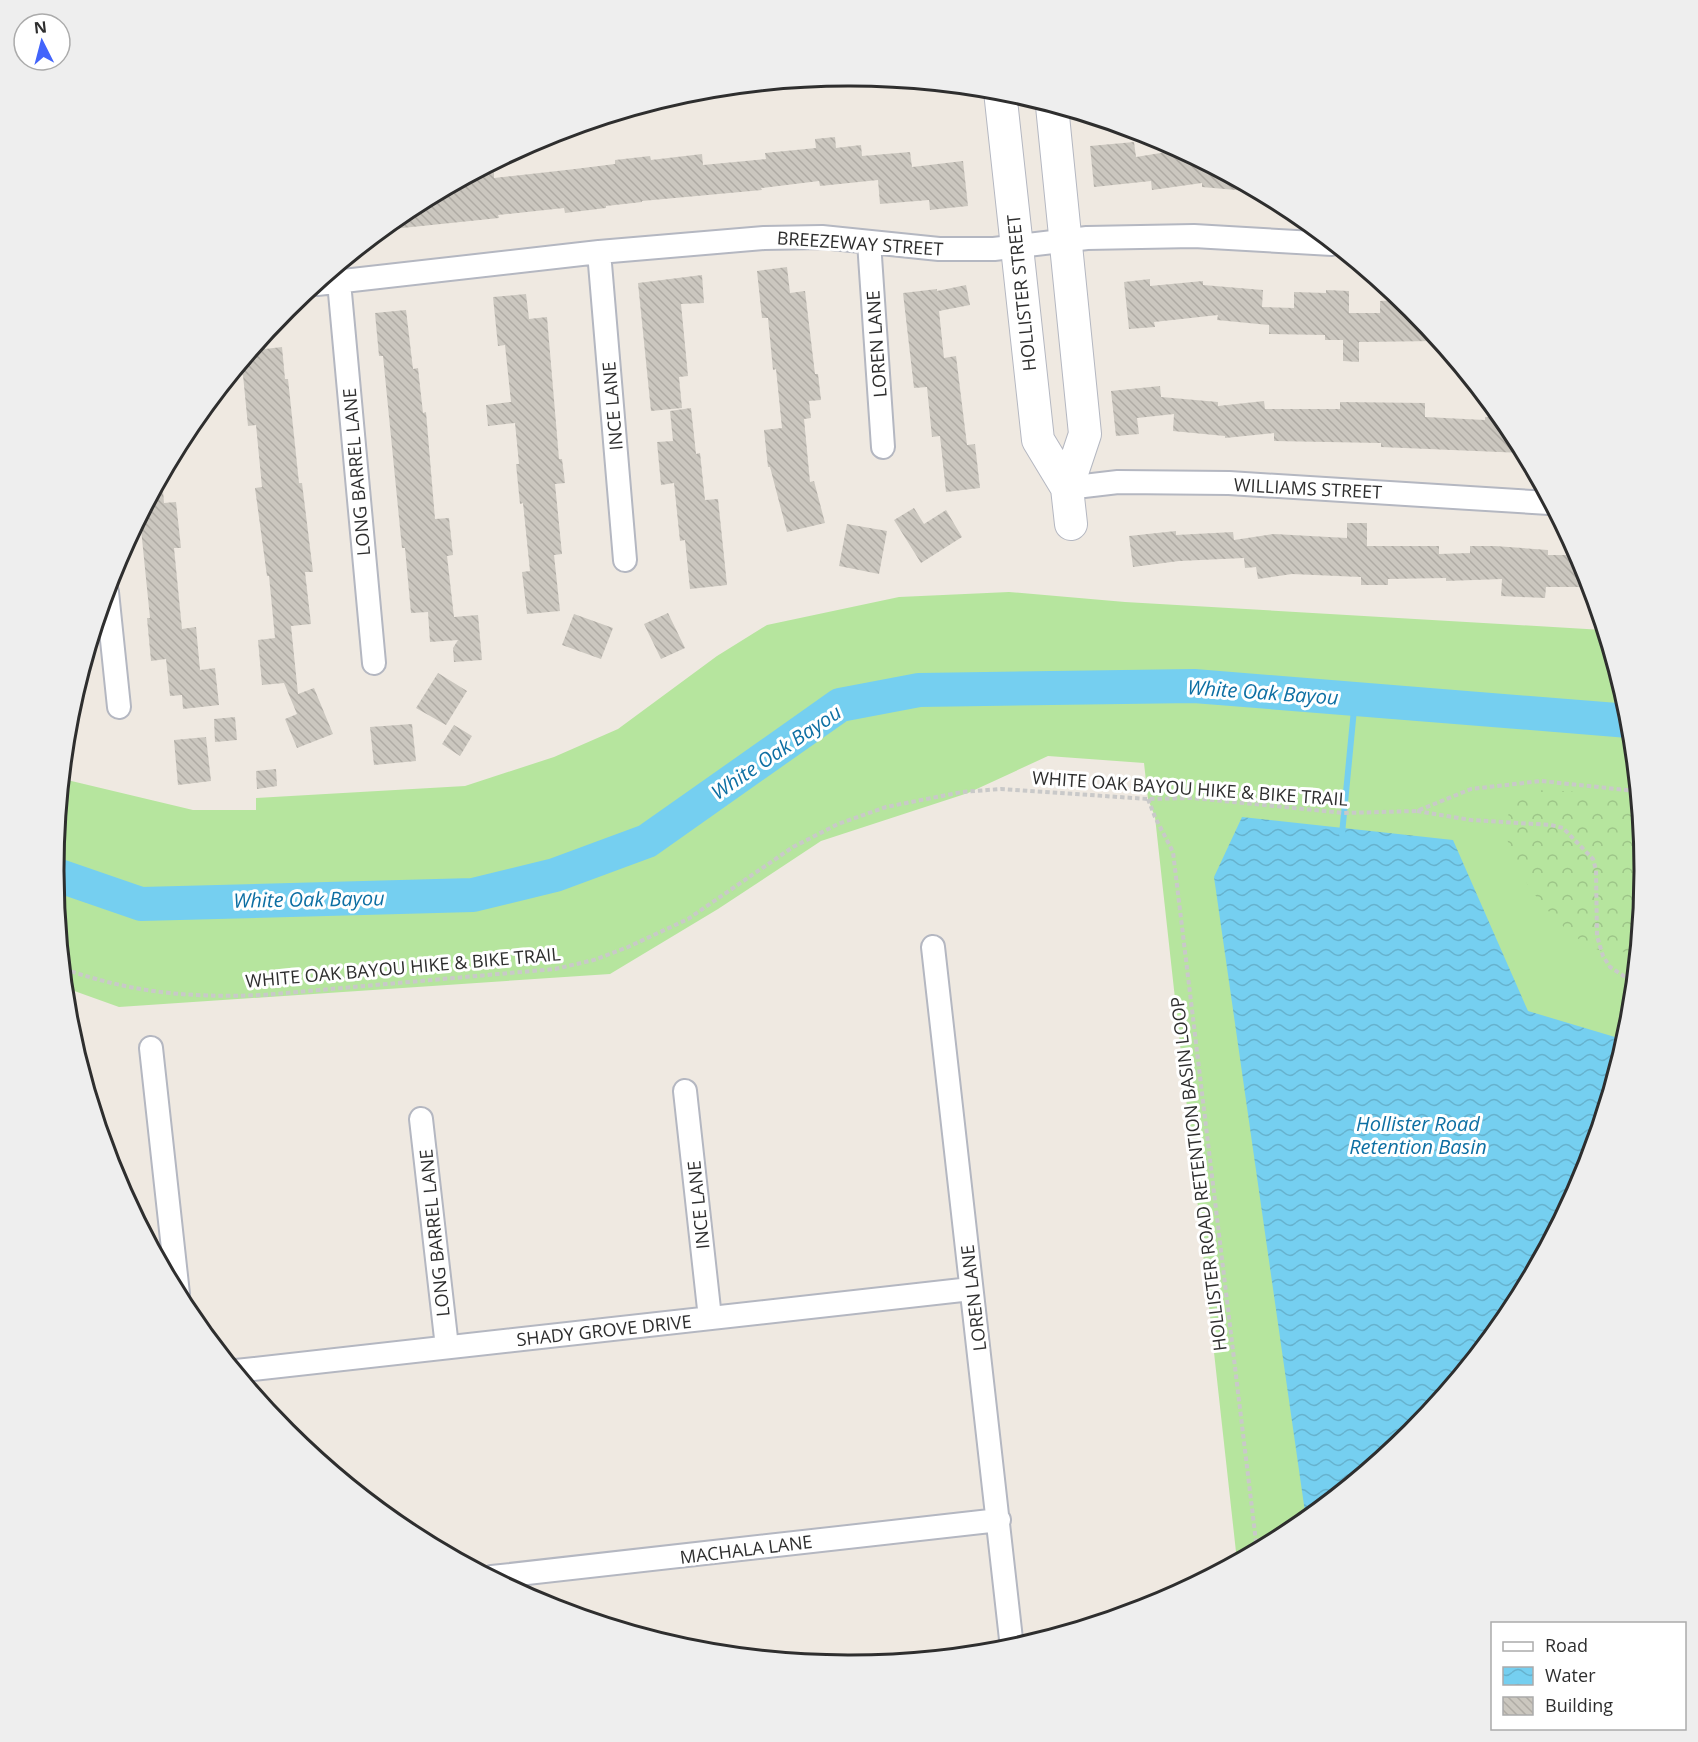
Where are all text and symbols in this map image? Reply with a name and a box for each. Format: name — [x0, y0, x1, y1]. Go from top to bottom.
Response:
north arrow — [12, 12, 72, 72]
text: N — [33, 15, 48, 39]
street label: HOLLISTER STREET — [1001, 213, 1041, 373]
street label: BREEZEWAY STREET — [776, 225, 944, 261]
street label: LOREN LANE — [860, 290, 892, 398]
street label: INCE LANE — [596, 361, 628, 451]
street label: LONG BARREL LANE — [337, 387, 375, 557]
street label: WILLIAMS STREET — [1233, 472, 1383, 504]
water label: White Oak Bayou — [1187, 673, 1339, 711]
water label: White Oak Bayou — [706, 698, 846, 806]
street label: WHITE OAK BAYOU HIKE & BIKE TRAIL — [1031, 765, 1349, 811]
water label: White Oak Bayou — [233, 884, 385, 914]
street label: WHITE OAK BAYOU HIKE & BIKE TRAIL — [244, 941, 562, 993]
street label: HOLLISTER ROAD RETENTION BASIN LOOP — [1164, 995, 1232, 1353]
water label: Hollister Road Retention Basin — [1349, 1110, 1487, 1160]
street label: LONG BARREL LANE — [413, 1148, 455, 1318]
street label: INCE LANE — [681, 1160, 715, 1250]
street label: LOREN LANE — [955, 1243, 991, 1353]
street label: SHADY GROVE DRIVE — [515, 1309, 693, 1351]
street label: MACHALA LANE — [678, 1529, 814, 1569]
legend — [1491, 1622, 1686, 1730]
text: Road — [1545, 1633, 1588, 1657]
text: Water — [1545, 1663, 1596, 1687]
text: Building — [1545, 1693, 1613, 1717]

